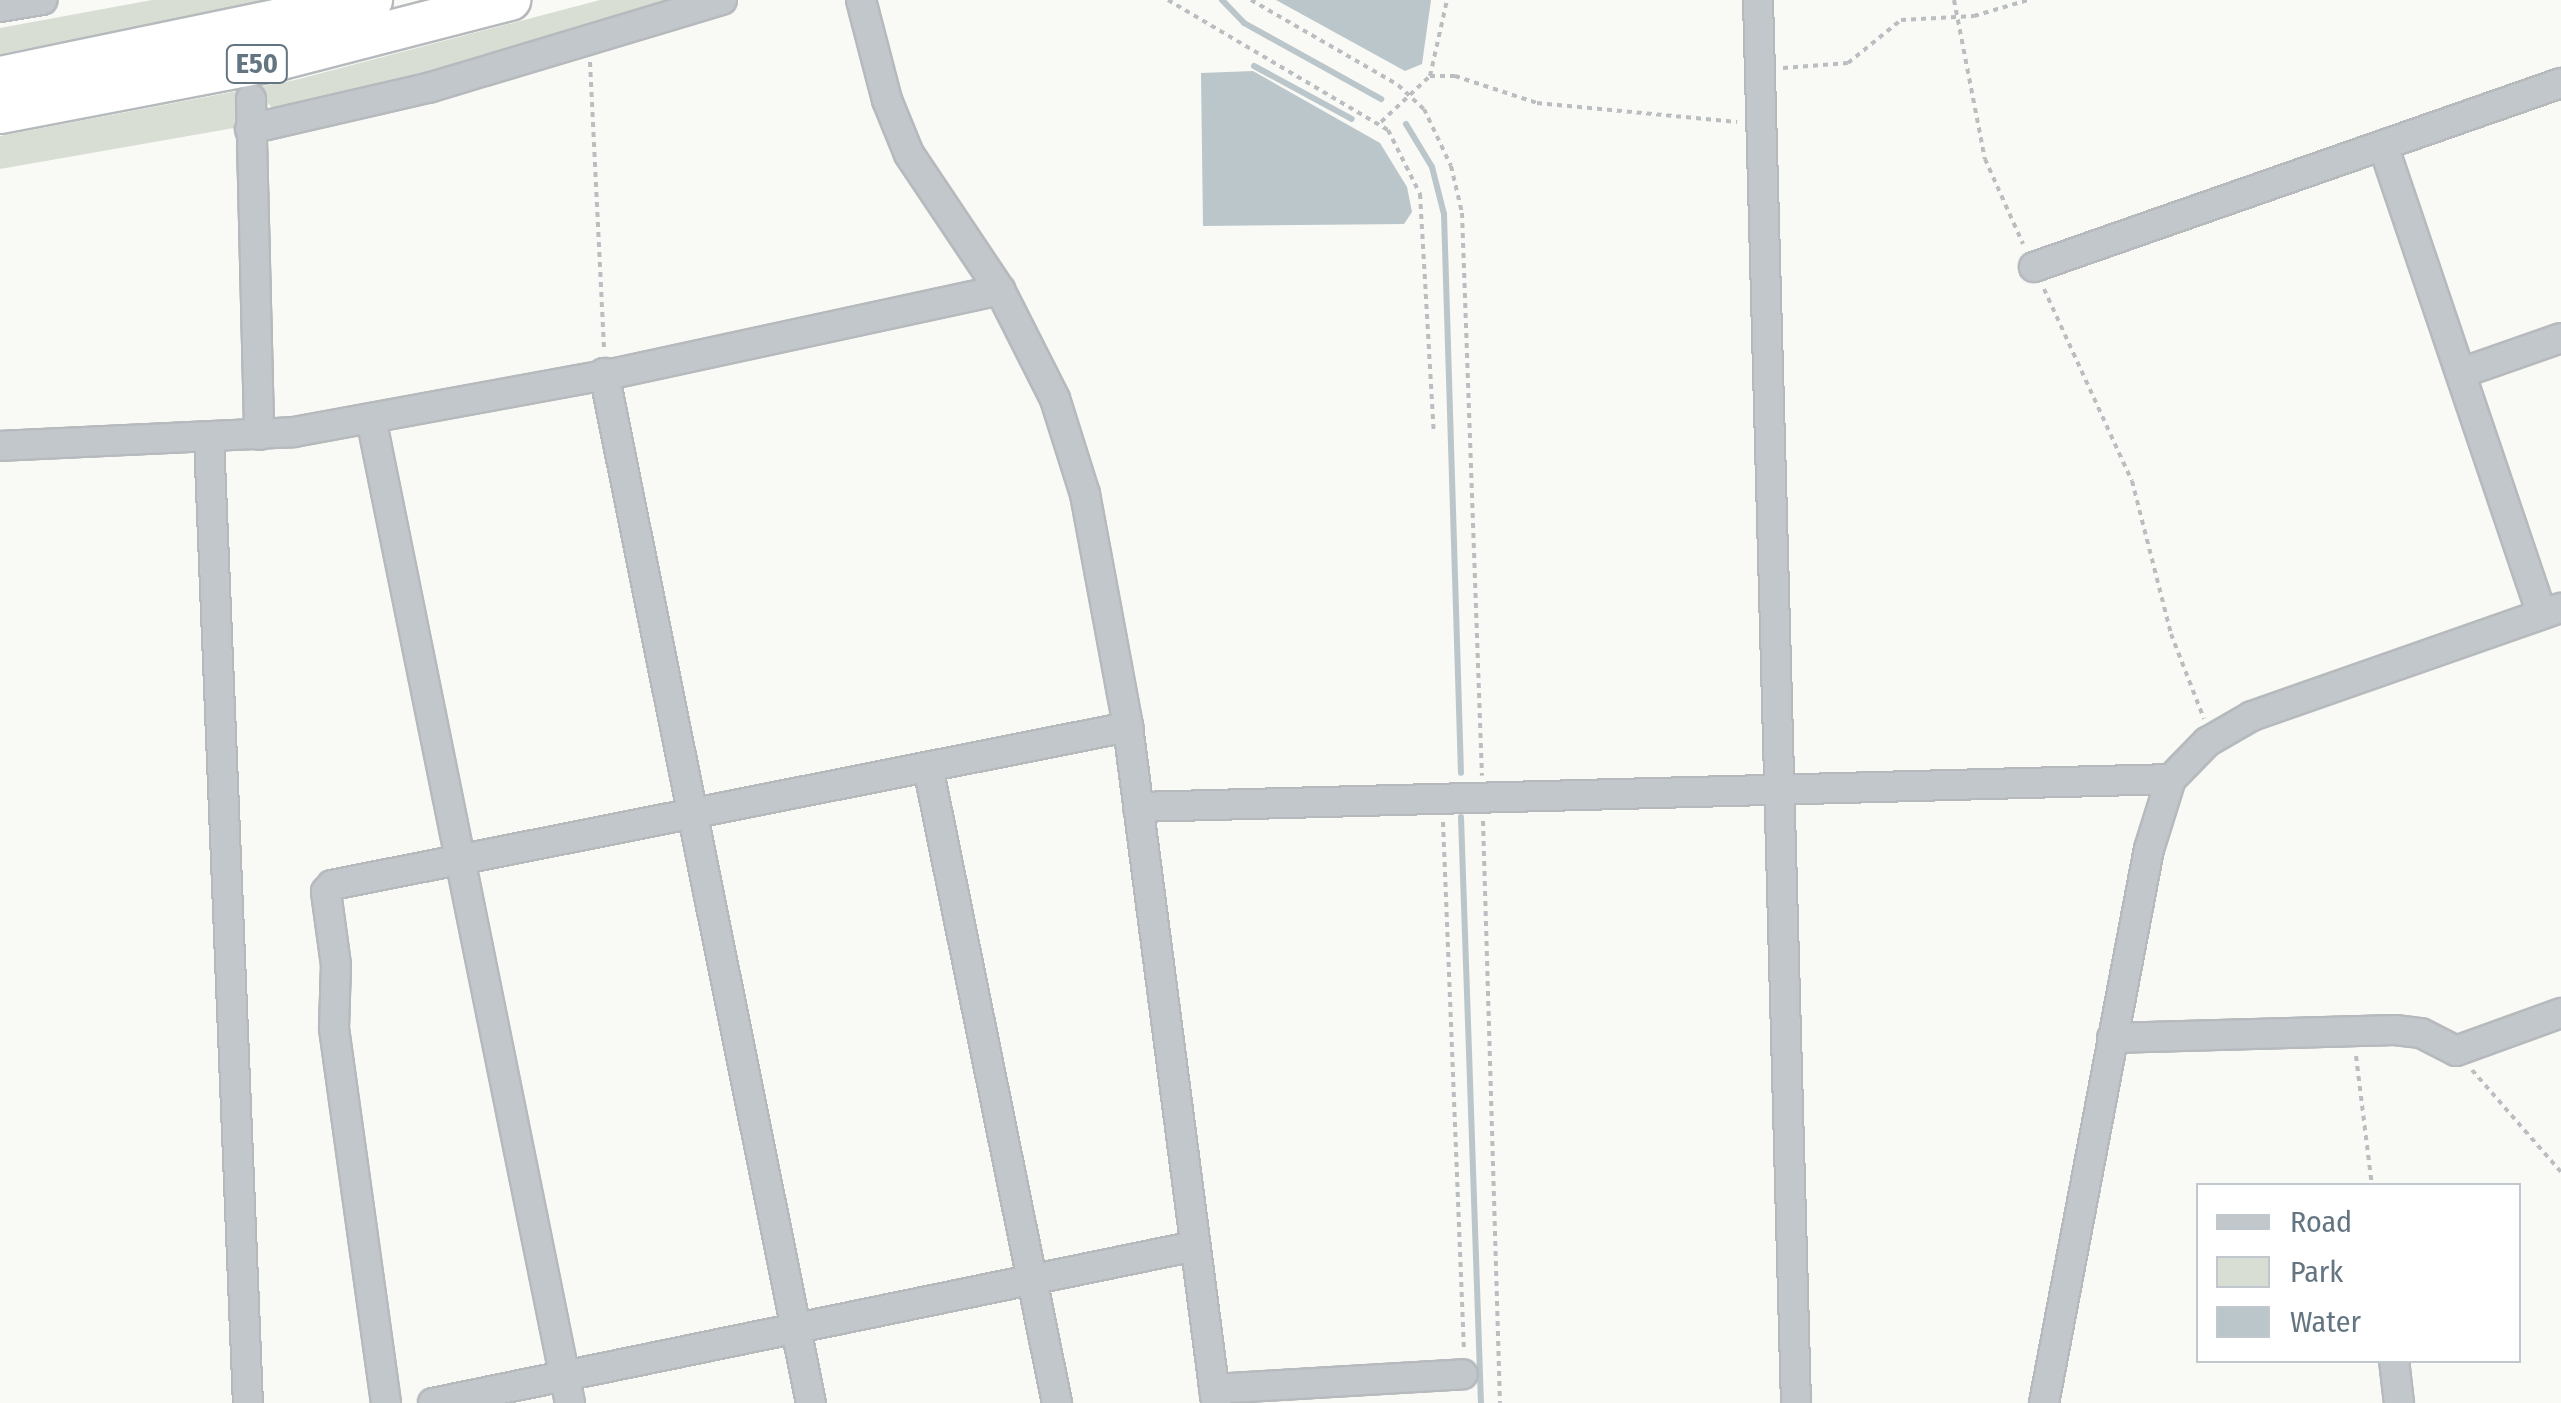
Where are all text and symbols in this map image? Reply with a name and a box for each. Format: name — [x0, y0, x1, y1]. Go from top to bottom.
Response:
road number: E50 — [224, 41, 290, 87]
legend — [2196, 1183, 2521, 1363]
text: Road — [2290, 1204, 2352, 1240]
text: Park — [2290, 1254, 2343, 1290]
text: Water — [2290, 1304, 2361, 1340]

